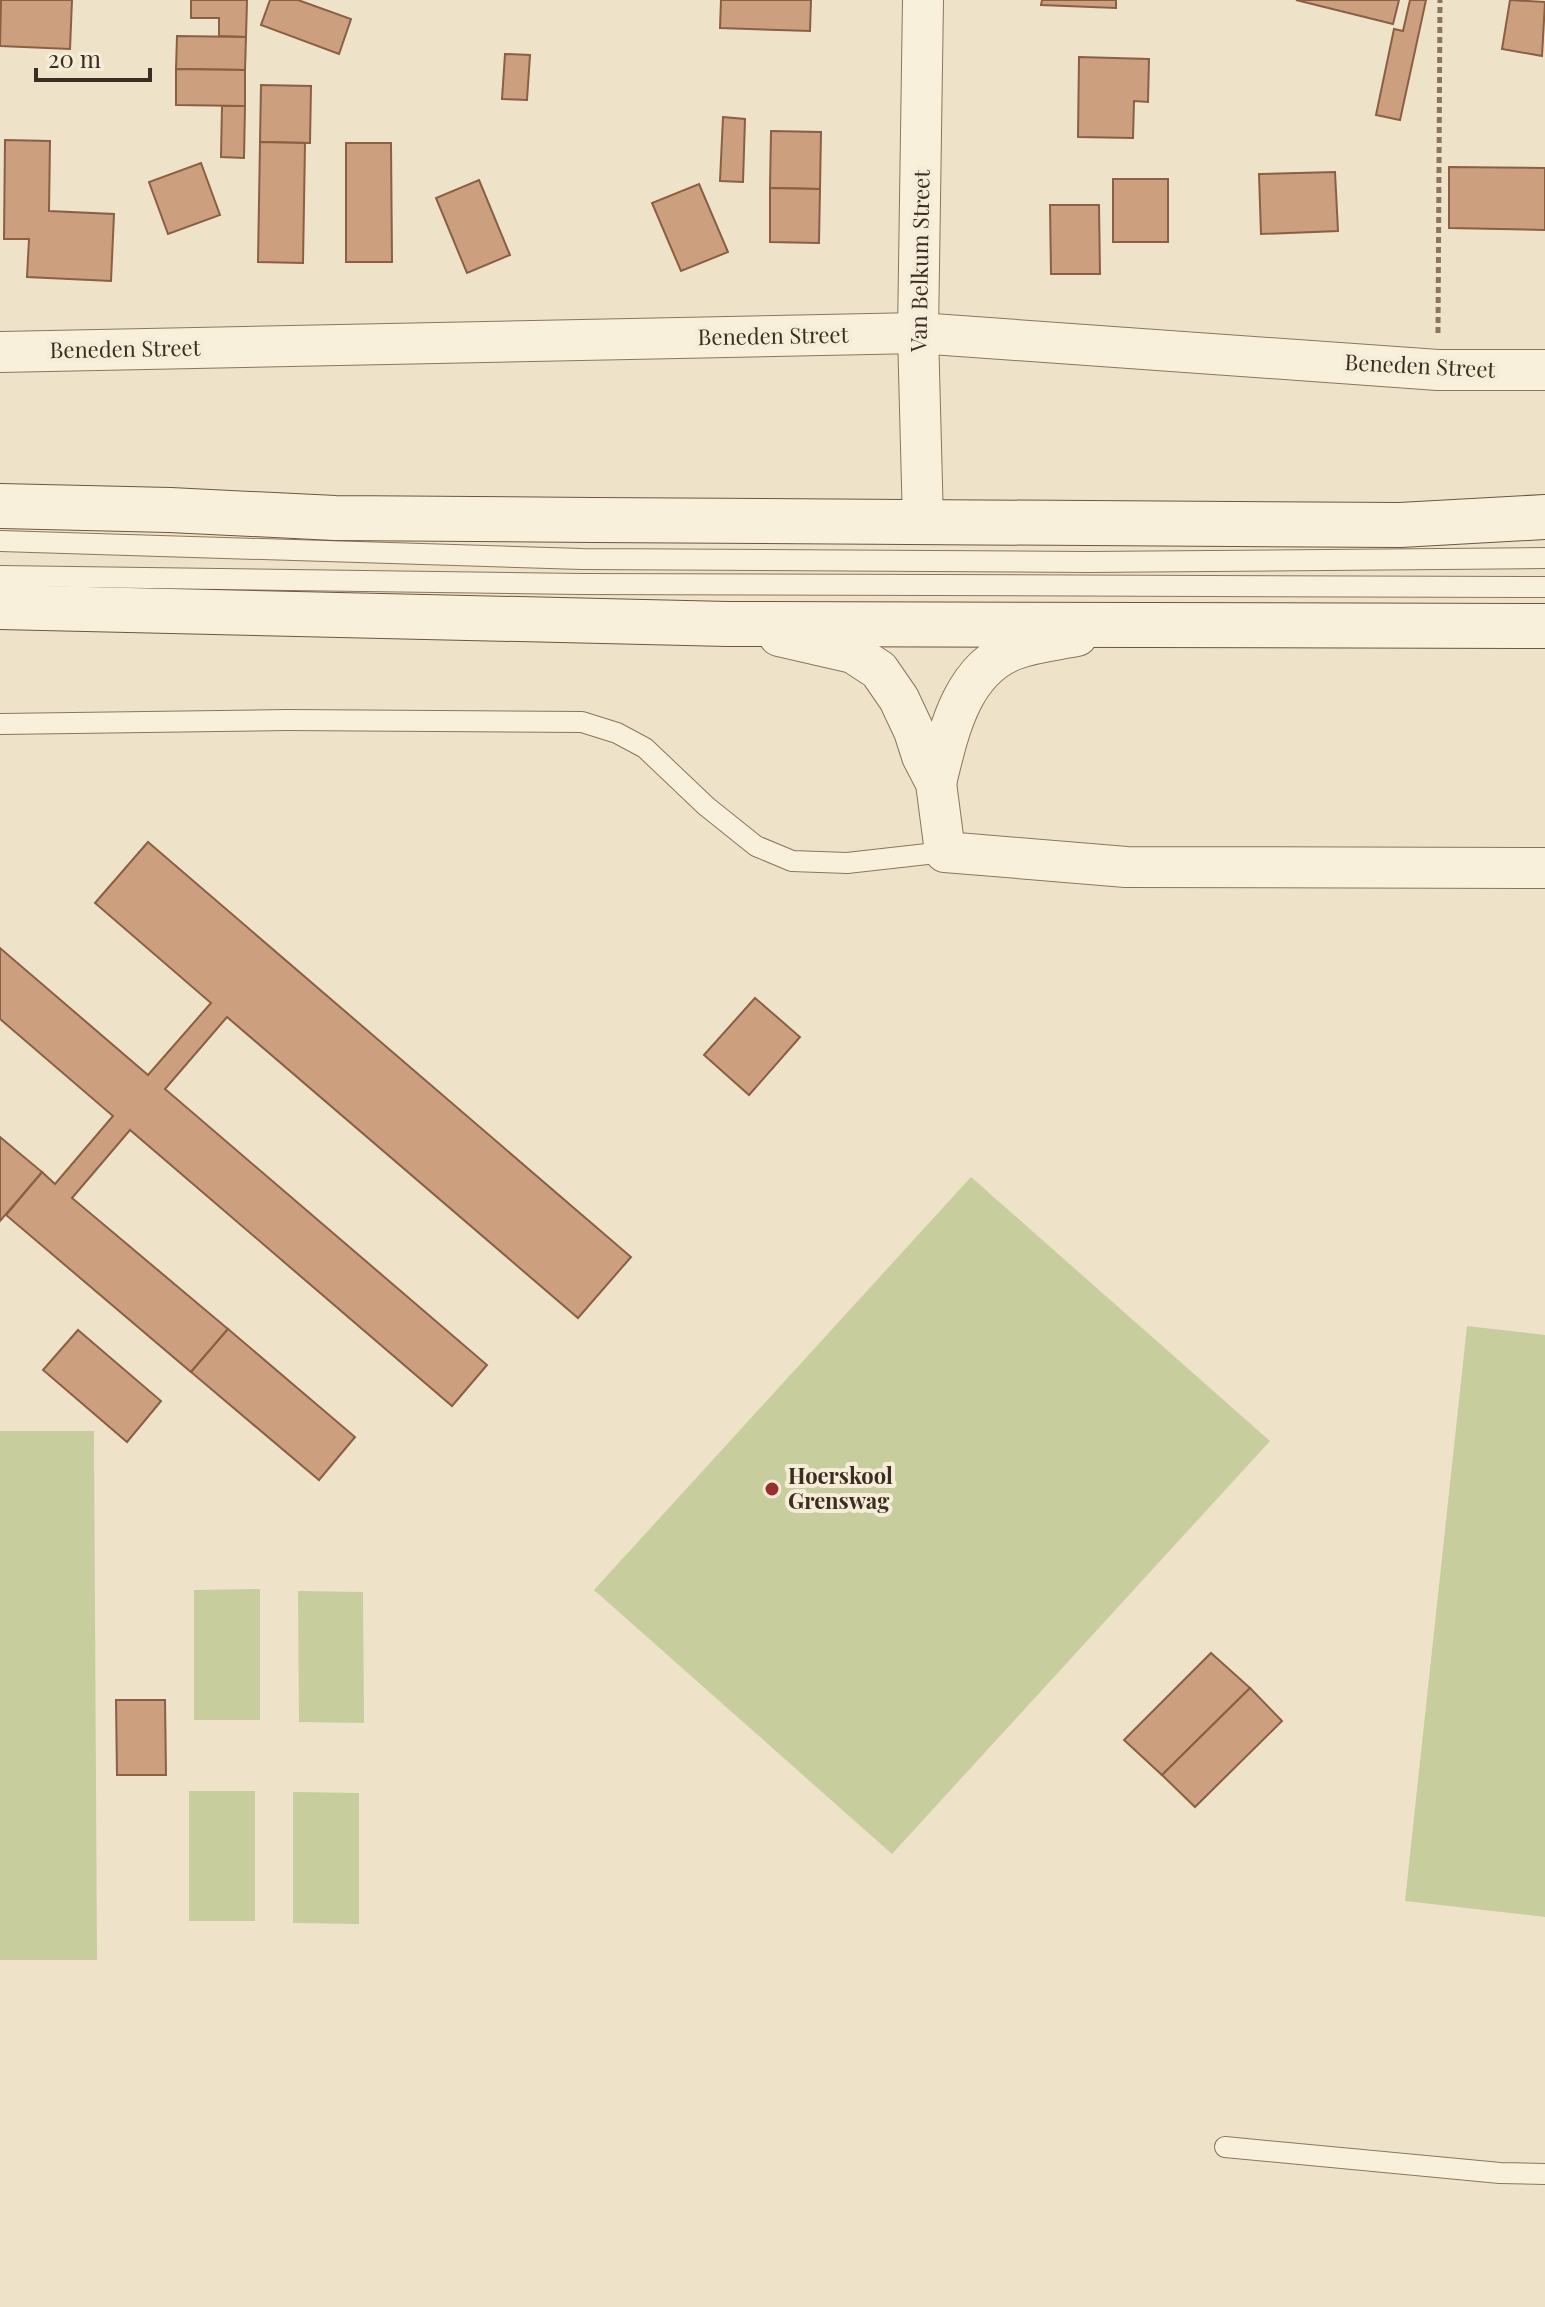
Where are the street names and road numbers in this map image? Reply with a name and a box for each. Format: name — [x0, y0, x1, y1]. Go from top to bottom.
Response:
street label: Van Belkum Street — [902, 168, 936, 353]
street label: Beneden Street — [697, 319, 850, 351]
street label: Beneden Street — [49, 332, 202, 364]
street label: Beneden Street — [1344, 346, 1497, 384]

